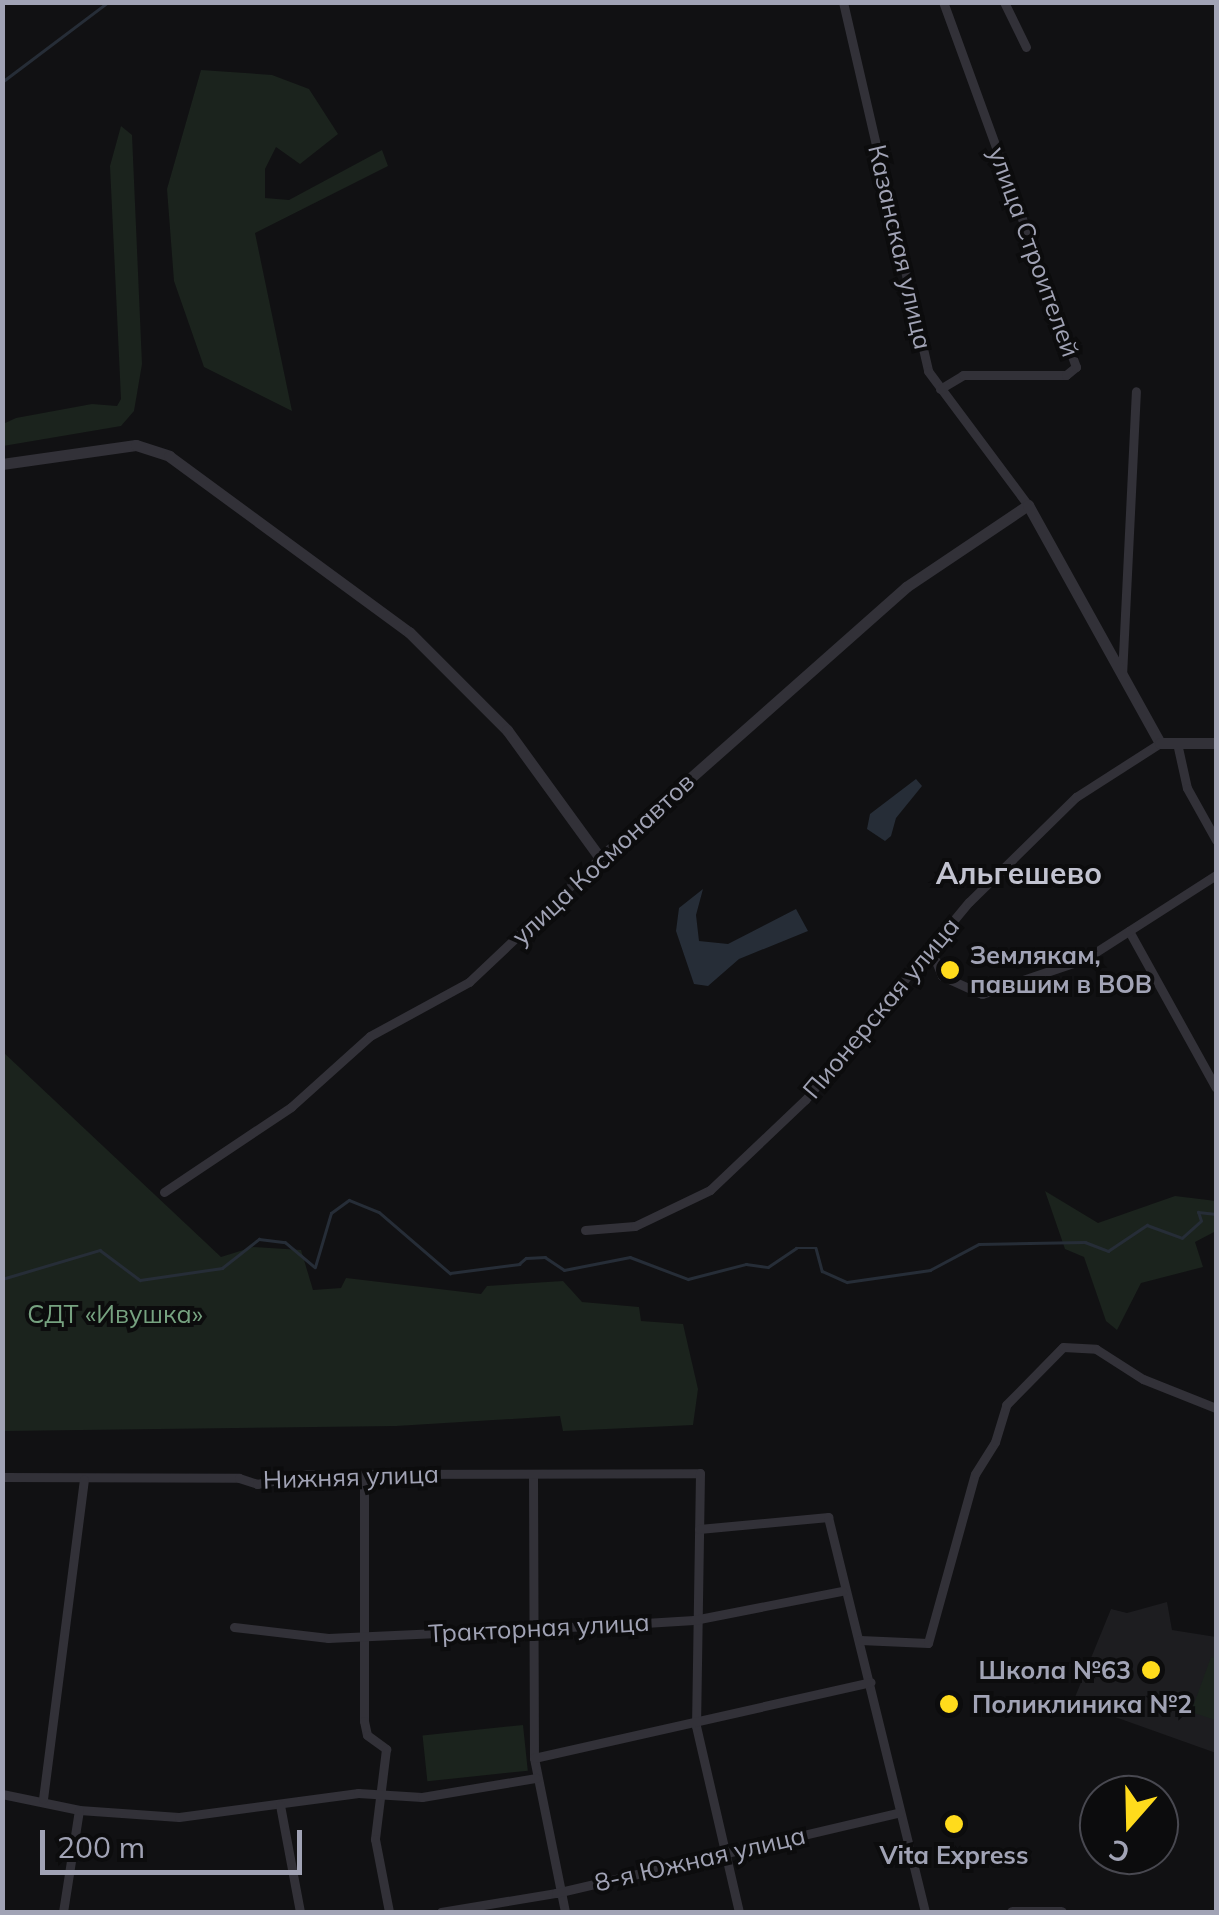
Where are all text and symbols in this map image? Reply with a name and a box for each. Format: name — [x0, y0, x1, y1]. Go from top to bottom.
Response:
street label: Казанская улица — [862, 142, 938, 352]
street label: улица Строителей — [982, 143, 1086, 361]
street label: улица Космонавтов — [506, 767, 700, 951]
district label: Альгешево — [936, 855, 1102, 891]
street label: Пионерская улица — [797, 911, 965, 1105]
place label: Землякам, павшим в ВОВ — [970, 941, 1152, 1000]
marker: Землякам, павшим в ВОВ — [939, 959, 961, 981]
park label: СДТ «Ивушка» — [27, 1299, 203, 1329]
street label: Нижняя улица — [263, 1459, 439, 1495]
street label: Тракторная улица — [428, 1607, 650, 1649]
place label: Школа №63 — [979, 1655, 1131, 1685]
marker: Школа №63 — [1140, 1659, 1162, 1681]
place label: Поликлиника №2 — [972, 1689, 1192, 1719]
marker: Поликлиника №2 — [936, 1691, 962, 1717]
north arrow — [1079, 1775, 1179, 1875]
scale bar — [45, 1810, 308, 1872]
marker: Vita Express — [943, 1813, 965, 1835]
street label: 8-я Южная улица — [592, 1820, 808, 1898]
text: 200 m — [57, 1828, 145, 1866]
text: С — [1104, 1832, 1134, 1872]
place label: Vita Express — [880, 1840, 1028, 1870]

